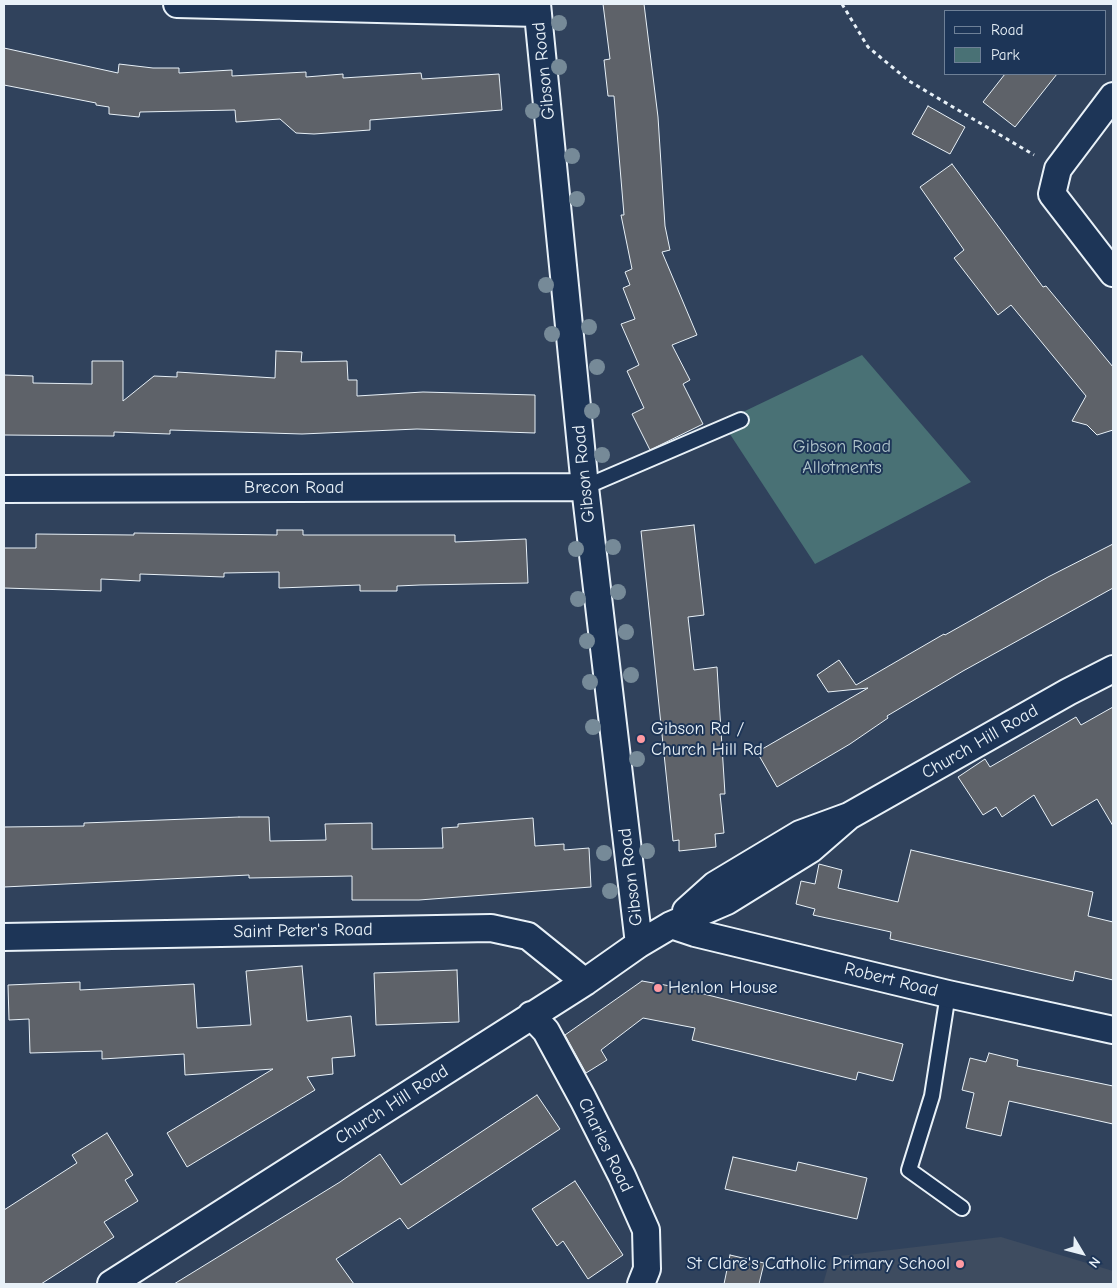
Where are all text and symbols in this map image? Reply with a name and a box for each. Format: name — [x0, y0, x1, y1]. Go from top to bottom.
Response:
legend — [944, 10, 1107, 75]
street label: Gibson Road — [528, 21, 560, 121]
text: Road — [991, 21, 1023, 39]
text: Park — [991, 46, 1020, 64]
street label: Gibson Road — [568, 424, 600, 524]
park label: Gibson Road Allotments — [793, 436, 891, 478]
street label: Brecon Road — [244, 477, 344, 499]
street label: Church Hill Road — [918, 700, 1042, 784]
place label: Gibson Rd / Church Hill Rd — [651, 718, 763, 761]
marker: Gibson Rd / Church Hill Rd — [635, 733, 647, 745]
street label: Gibson Road — [614, 827, 648, 927]
street label: Saint Peter's Road — [233, 919, 373, 943]
street label: Robert Road — [842, 958, 940, 1002]
place label: Henlon House — [668, 977, 778, 999]
marker: Henlon House — [652, 982, 664, 994]
street label: Church Hill Road — [331, 1060, 453, 1150]
street label: Charles Road — [573, 1094, 637, 1196]
north arrow — [1057, 1228, 1107, 1278]
place label: St Clare's Catholic Primary School — [686, 1253, 950, 1275]
text: N — [1085, 1254, 1104, 1271]
marker: St Clare's Catholic Primary School — [954, 1258, 966, 1270]

